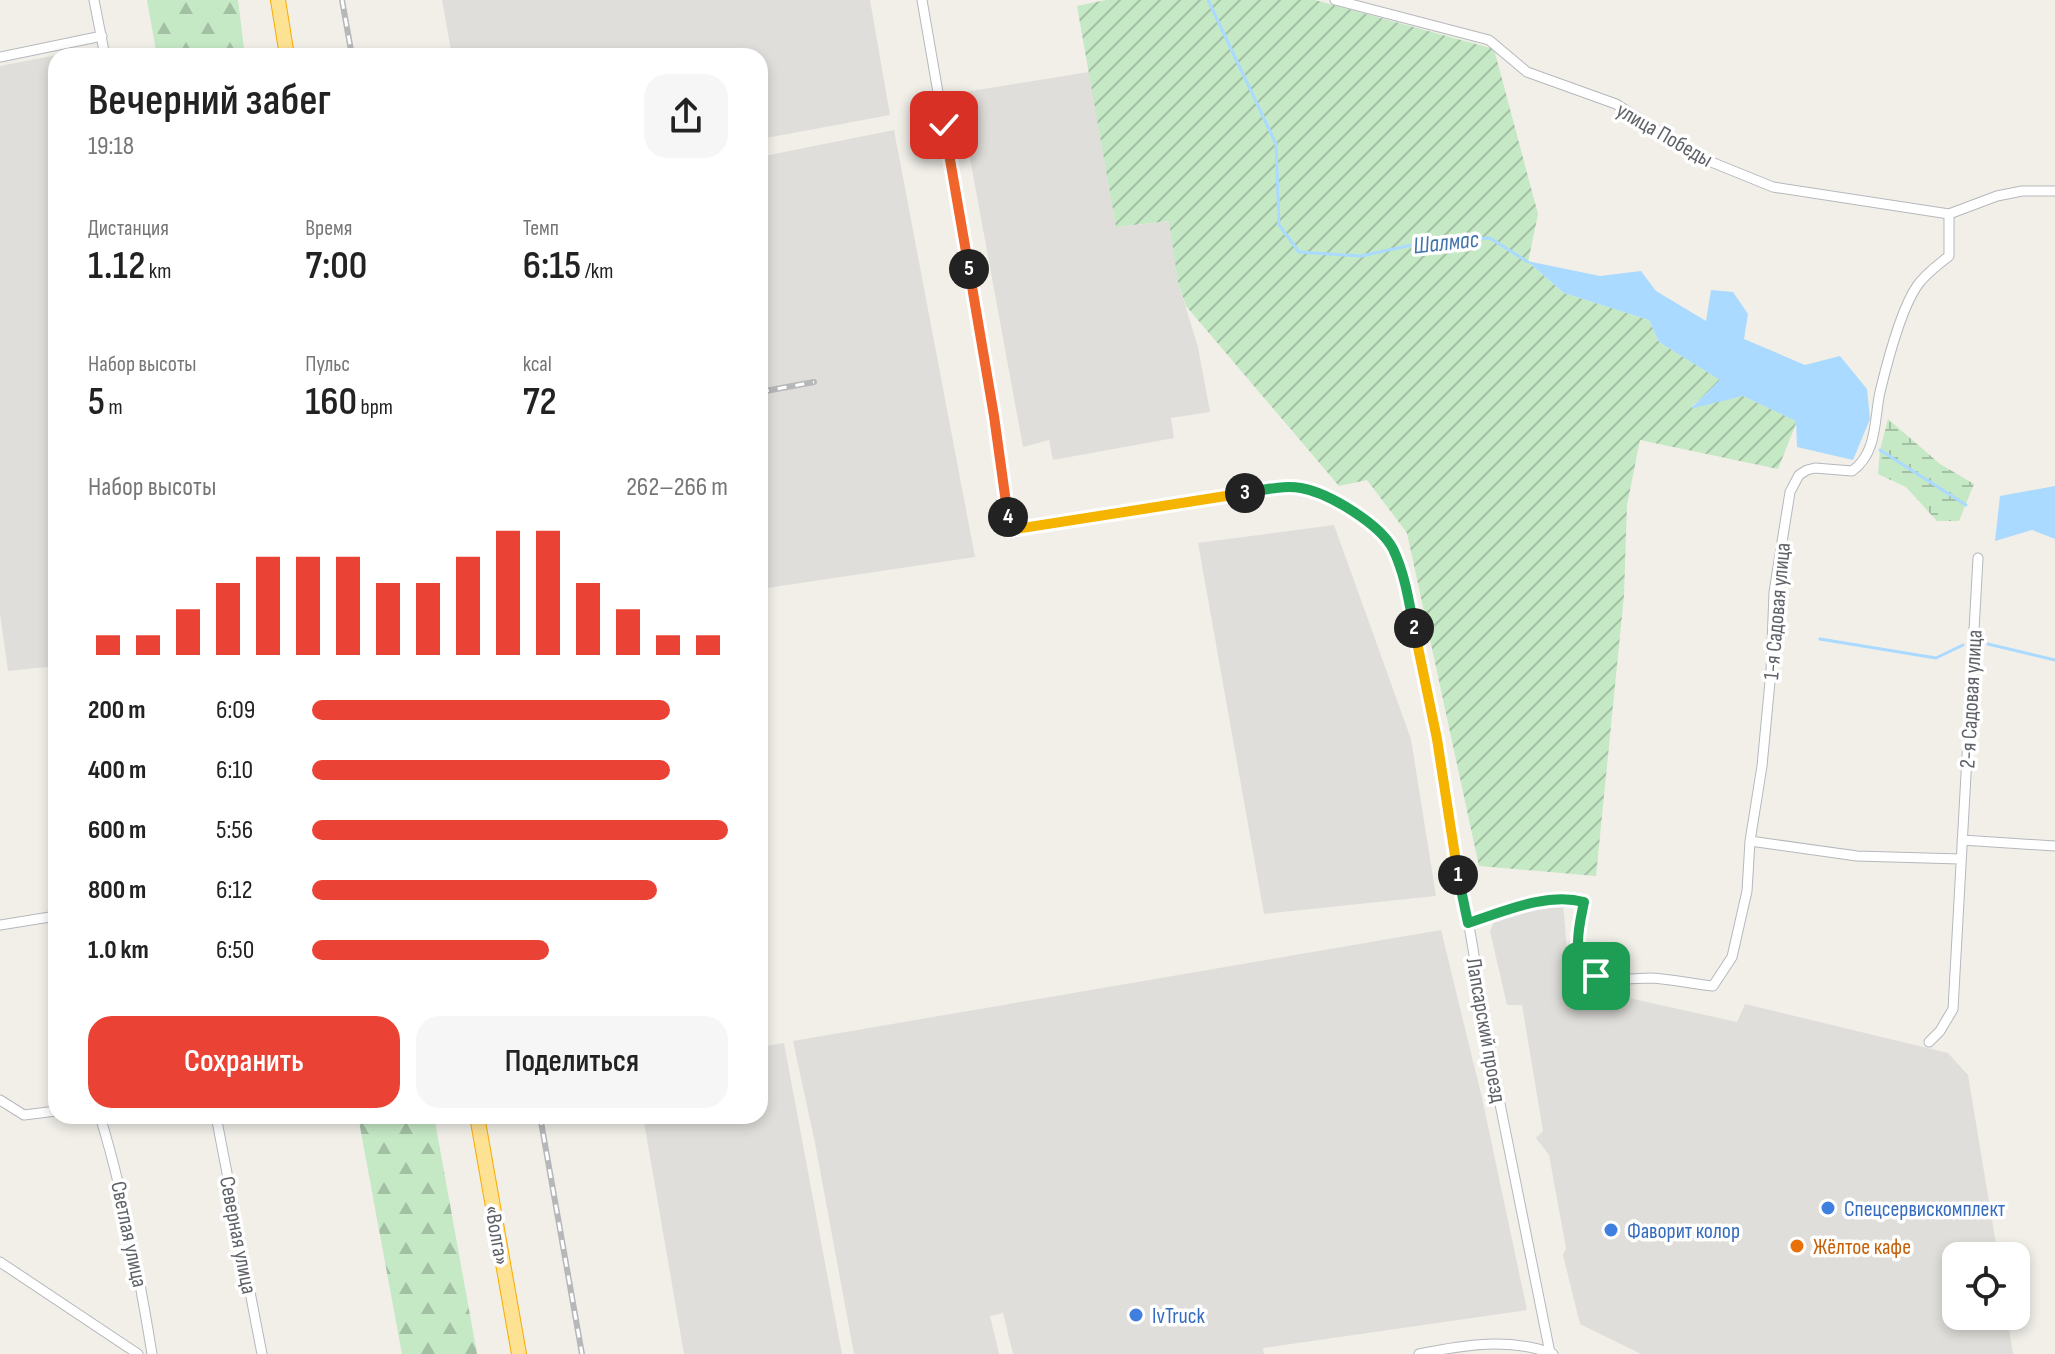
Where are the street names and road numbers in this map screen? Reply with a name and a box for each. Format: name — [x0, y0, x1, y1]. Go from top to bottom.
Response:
street label: улица Победы — [1611, 97, 1717, 174]
street label: 1-я Садовая улица — [1758, 542, 1797, 681]
street label: 2-я Садовая улица — [1954, 629, 1989, 769]
street label: Лапсарский проезд — [1460, 956, 1512, 1105]
street label: Северная улица — [213, 1174, 262, 1296]
street label: Светлая улица — [104, 1179, 153, 1290]
street label: «Волга» — [478, 1203, 515, 1267]

